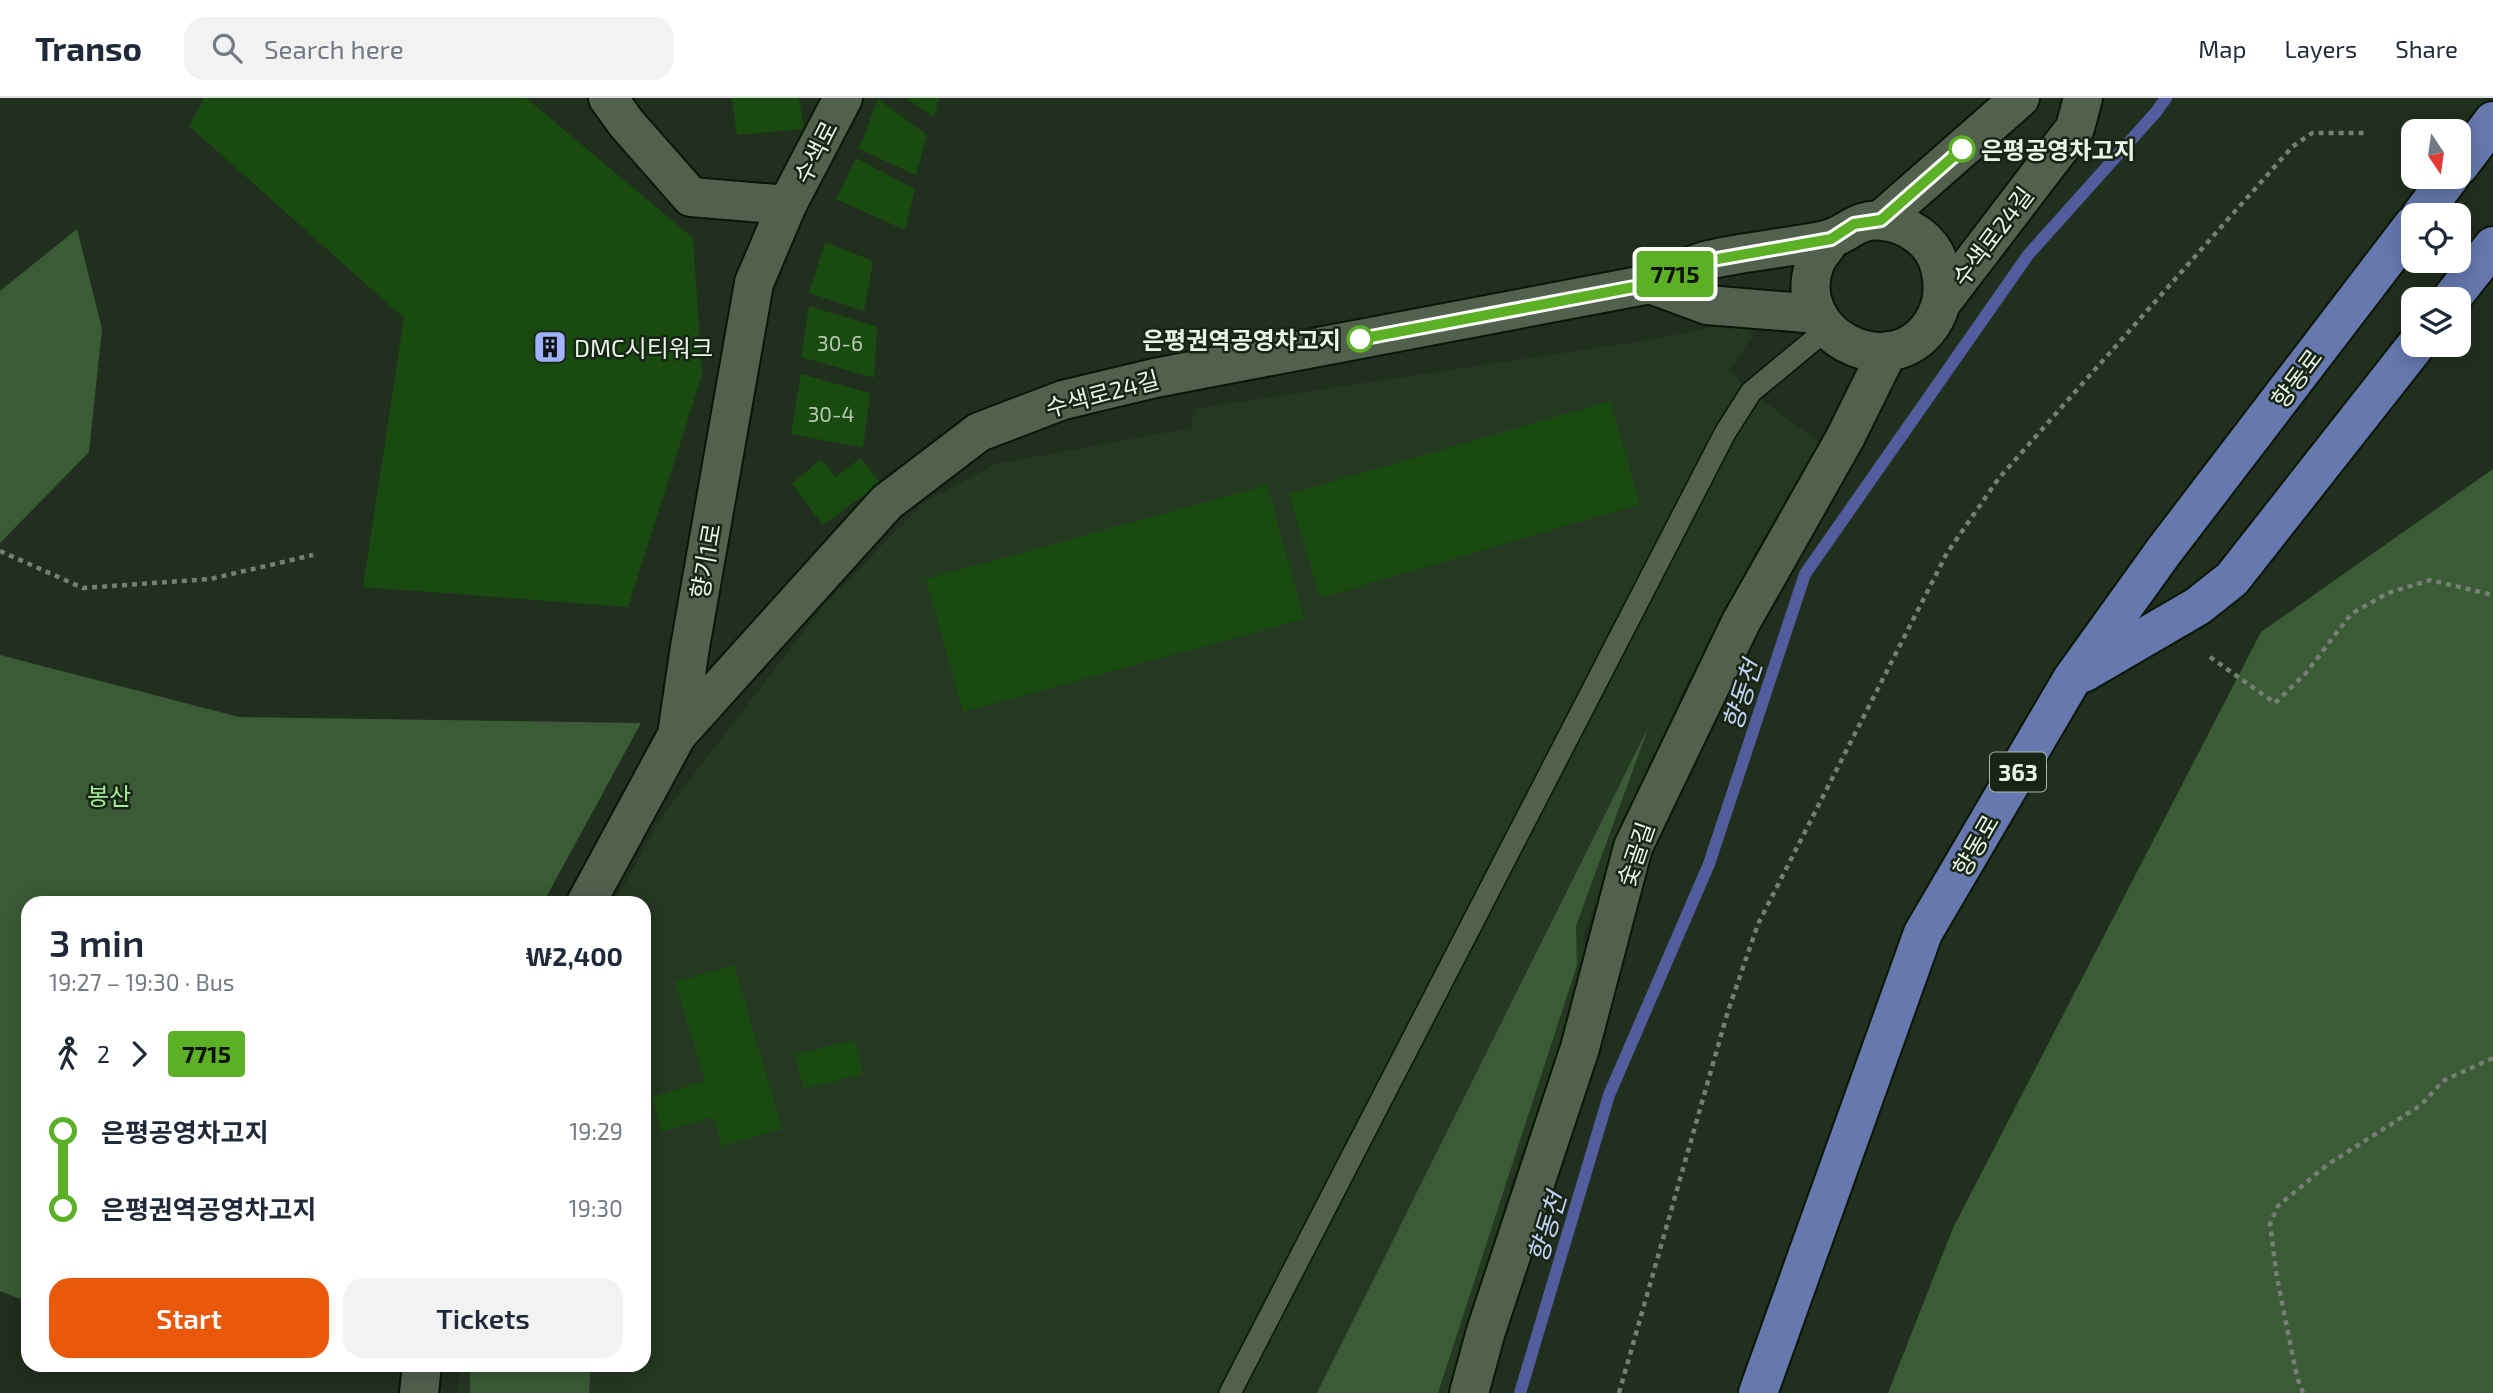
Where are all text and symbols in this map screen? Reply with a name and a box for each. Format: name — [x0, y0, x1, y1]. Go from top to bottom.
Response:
search box — [184, 17, 674, 80]
text: Transo — [35, 28, 142, 68]
icon: search — [208, 29, 246, 67]
text: Search here — [264, 33, 404, 64]
text: Map — [2198, 34, 2246, 63]
text: Layers — [2284, 34, 2357, 63]
text: Share — [2395, 34, 2458, 63]
street label: 수색로 — [787, 116, 843, 188]
north arrow — [2401, 119, 2471, 189]
map controls — [2401, 119, 2471, 357]
place label: 은평공영차고지 — [1981, 135, 2136, 164]
marker: 은평공영차고지 — [1949, 136, 1975, 162]
street label: 수색로24길 — [1945, 181, 2039, 291]
button: locate — [2401, 203, 2471, 273]
line badge: 7715 — [1626, 251, 1724, 297]
text: 7715 — [1651, 259, 1699, 288]
button: layers — [2401, 287, 2471, 357]
place label: 은평권역공영차고지 — [1142, 325, 1341, 354]
marker: 은평권역공영차고지 — [1347, 326, 1373, 352]
building icon: DMC시티워크 — [531, 328, 569, 366]
house number: 30-6 — [817, 330, 863, 355]
place label: DMC시티워크 — [574, 333, 713, 362]
street label: 향동로 — [2264, 343, 2328, 413]
street label: 수색로24길 — [1042, 364, 1162, 422]
house number: 30-4 — [808, 401, 854, 426]
street label: 향기1로 — [684, 521, 726, 601]
water label: 향동천 — [1715, 653, 1768, 734]
road number: 363 — [1990, 752, 2046, 792]
park label: 봉산 — [87, 781, 131, 810]
street label: 향동로 — [1946, 809, 2004, 881]
street label: 숯골길 — [1611, 818, 1659, 890]
text: 3 min — [49, 919, 145, 965]
text: ₩2,400 — [526, 940, 623, 971]
text: 19:27 – 19:30 · Bus — [49, 968, 234, 996]
icon: walk — [49, 1035, 87, 1073]
icon: forward — [120, 1035, 158, 1073]
text: 7715 — [182, 1039, 231, 1068]
text: 2 — [97, 1040, 110, 1068]
text: 은평공영차고지 — [101, 1116, 268, 1147]
text: 19:29 — [569, 1117, 623, 1145]
water label: 향동천 — [1521, 1185, 1572, 1266]
text: 은평권역공영차고지 — [101, 1193, 316, 1224]
text: 19:30 — [569, 1194, 623, 1222]
button: Start — [49, 1278, 329, 1358]
button: Tickets — [343, 1278, 623, 1358]

